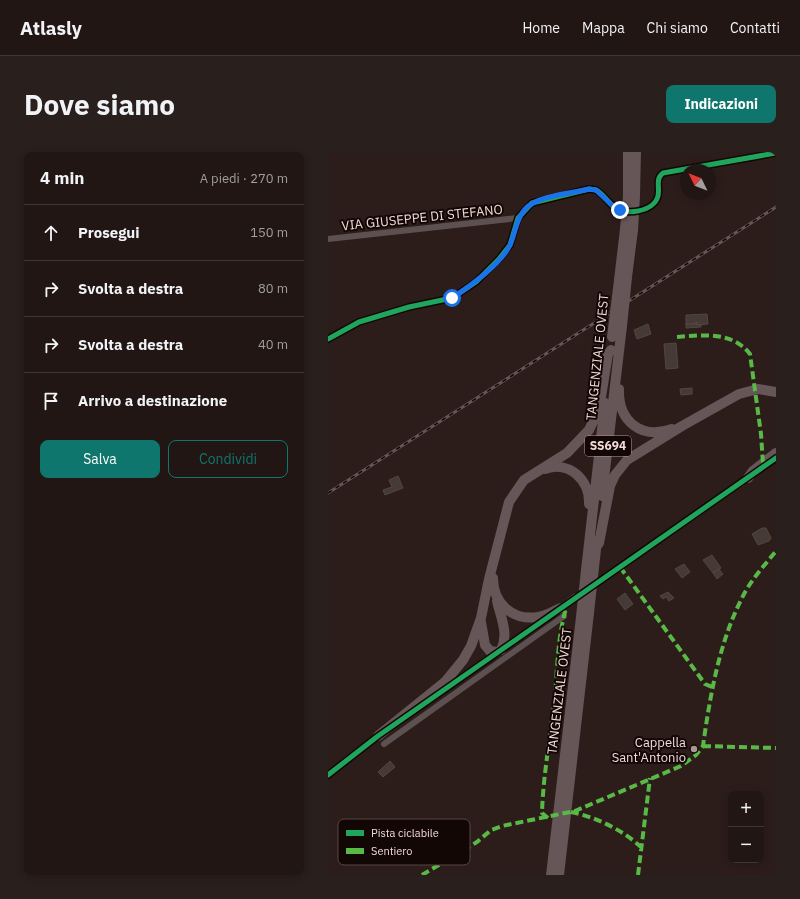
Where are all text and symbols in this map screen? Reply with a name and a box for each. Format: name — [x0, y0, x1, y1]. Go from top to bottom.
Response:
text: Atlasly — [20, 16, 82, 40]
text: Home — [522, 19, 560, 37]
text: Mappa — [582, 19, 625, 37]
text: Chi siamo — [647, 19, 708, 37]
text: Contatti — [730, 19, 780, 37]
button: Indicazioni — [666, 85, 776, 123]
text: Dove siamo — [24, 86, 175, 123]
north arrow — [680, 164, 716, 200]
text: 4 min — [40, 167, 84, 189]
text: A piedi · 270 m — [200, 170, 288, 187]
street label: VIA GIUSEPPE DI STEFANO — [341, 201, 503, 234]
route end — [611, 201, 629, 219]
icon: ahead — [40, 222, 62, 244]
text: Prosegui — [78, 223, 140, 242]
text: 150 m — [250, 224, 288, 241]
icon: right — [40, 278, 62, 300]
text: Svolta a destra — [78, 279, 183, 298]
text: 80 m — [258, 280, 288, 297]
route start — [443, 289, 461, 307]
street label: TANGENZIALE OVEST — [582, 292, 613, 421]
icon: right — [40, 334, 62, 356]
text: Svolta a destra — [78, 335, 183, 354]
text: 40 m — [258, 336, 288, 353]
icon: arrive — [40, 390, 62, 412]
text: Arrivo a destinazione — [78, 391, 227, 410]
road number: SS694 — [585, 436, 631, 456]
button: Salva — [40, 440, 160, 478]
button: Condividi — [168, 440, 288, 478]
street label: TANGENZIALE OVEST — [543, 626, 576, 755]
place label: Cappella Sant'Antonio — [612, 734, 686, 766]
marker: Cappella Sant'Antonio — [689, 744, 699, 754]
map controls — [728, 791, 764, 863]
button: + — [728, 791, 764, 827]
legend — [338, 819, 470, 865]
text: Pista ciclabile — [371, 826, 439, 840]
button: − — [728, 827, 764, 863]
text: Sentiero — [371, 844, 412, 858]

